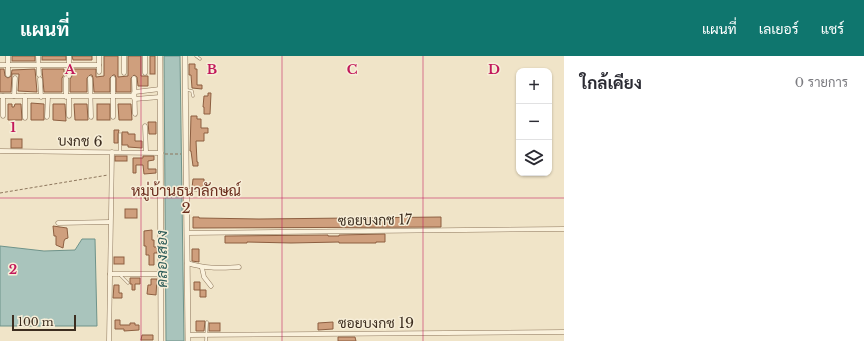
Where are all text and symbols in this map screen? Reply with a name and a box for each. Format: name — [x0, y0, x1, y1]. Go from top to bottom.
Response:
text: แผนที่ — [20, 18, 69, 41]
text: แผนที่ — [702, 20, 737, 38]
text: เลเยอร์ — [759, 20, 799, 38]
text: แชร์ — [821, 20, 844, 38]
text: A — [64, 61, 76, 78]
text: B — [207, 61, 217, 78]
text: C — [347, 61, 358, 78]
text: D — [488, 61, 500, 78]
map controls — [516, 68, 552, 176]
button: + — [516, 68, 552, 104]
text: ใกล้เคียง — [580, 73, 642, 94]
text: 0 รายการ — [795, 74, 848, 91]
button: − — [516, 104, 552, 140]
text: 1 — [10, 119, 16, 136]
street label: บงกช 6 — [57, 132, 103, 150]
button: layers — [516, 140, 552, 176]
district label: หมู่บ้านธนาลักษณ์ 2 — [131, 181, 241, 217]
street label: ซอยบงกช 17 — [338, 210, 413, 230]
water label: คลองสอง — [152, 230, 171, 288]
text: 2 — [9, 261, 17, 278]
scale bar — [12, 313, 76, 332]
street label: ซอยบงกช 19 — [338, 314, 414, 332]
text: 100 m — [18, 315, 54, 329]

